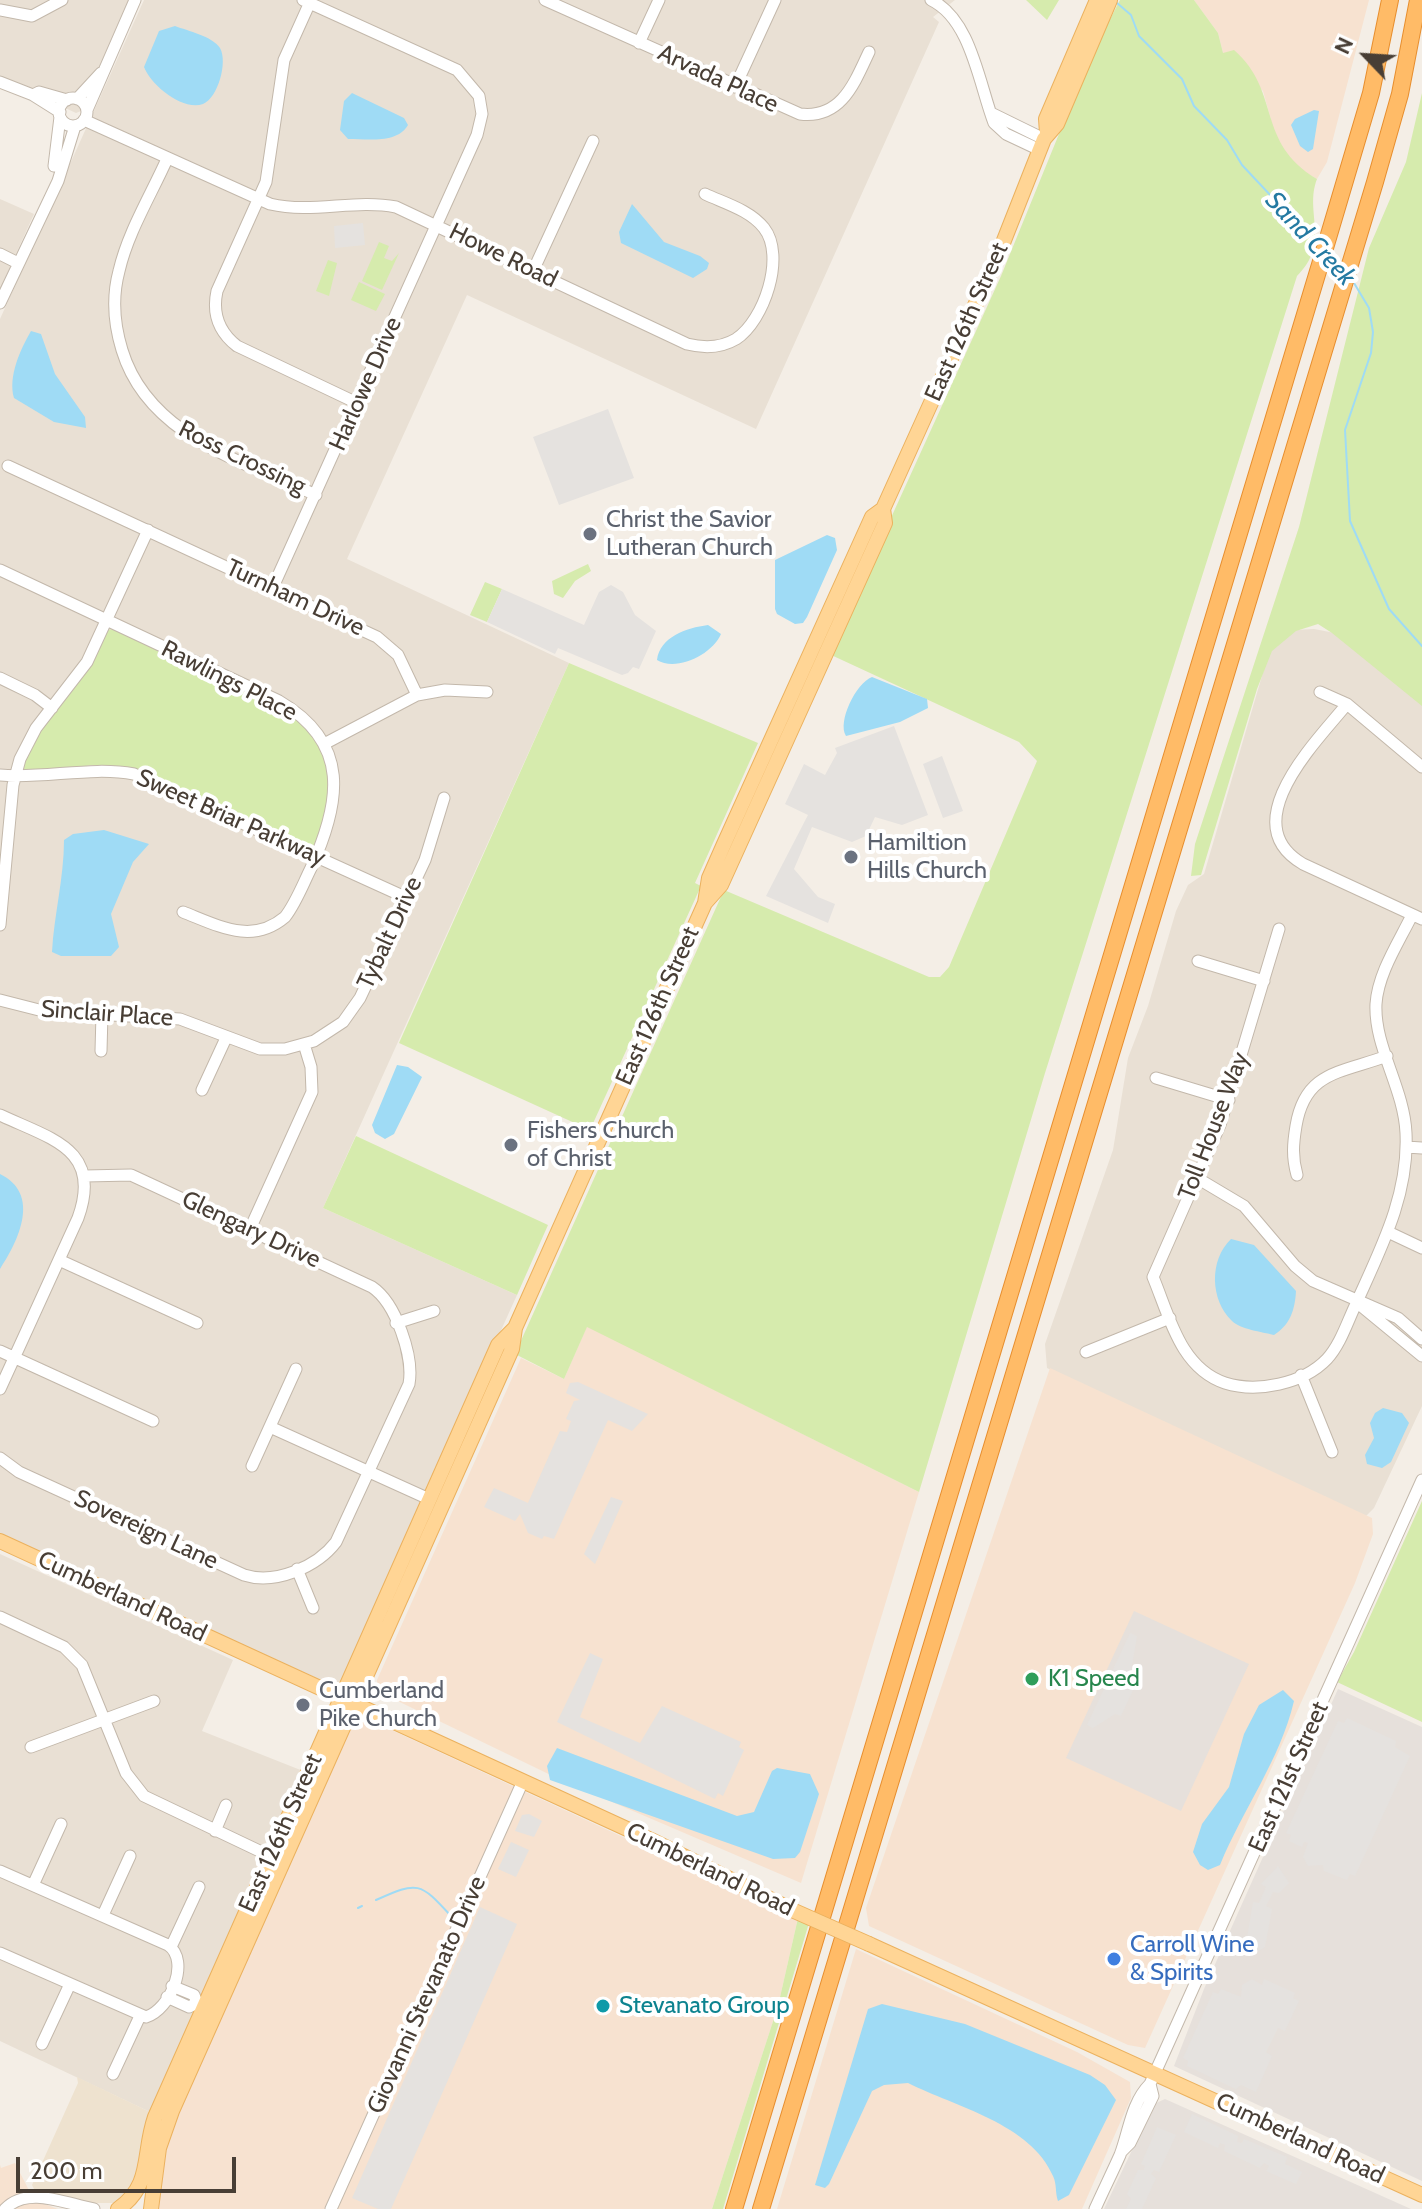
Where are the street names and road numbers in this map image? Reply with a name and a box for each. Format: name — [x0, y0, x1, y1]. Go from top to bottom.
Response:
street label: Arvada Place — [653, 39, 783, 119]
street label: Howe Road — [444, 217, 562, 295]
street label: East 126th Street — [919, 238, 1015, 406]
street label: Harlowe Drive — [324, 313, 408, 455]
street label: Ross Crossing — [174, 415, 310, 501]
street label: Turnham Drive — [221, 553, 369, 643]
street label: Rawlings Place — [156, 635, 302, 727]
street label: Sweet Briar Parkway — [132, 763, 330, 873]
street label: Tybalt Drive — [351, 872, 429, 994]
street label: East 126th Street — [610, 922, 706, 1090]
street label: Sinclair Place — [40, 995, 174, 1033]
street label: Toll House Way — [1173, 1048, 1255, 1204]
street label: Glengary Drive — [177, 1185, 325, 1275]
street label: Sovereign Lane — [69, 1484, 223, 1576]
street label: Cumberland Road — [33, 1545, 211, 1649]
street label: East 121st Street — [1243, 1697, 1335, 1857]
street label: East 126th Street — [233, 1749, 329, 1917]
street label: Cumberland Road — [622, 1817, 798, 1923]
street label: Giovanni Stevanato Drive — [362, 1872, 492, 2118]
street label: Cumberland Road — [1211, 2087, 1389, 2191]

